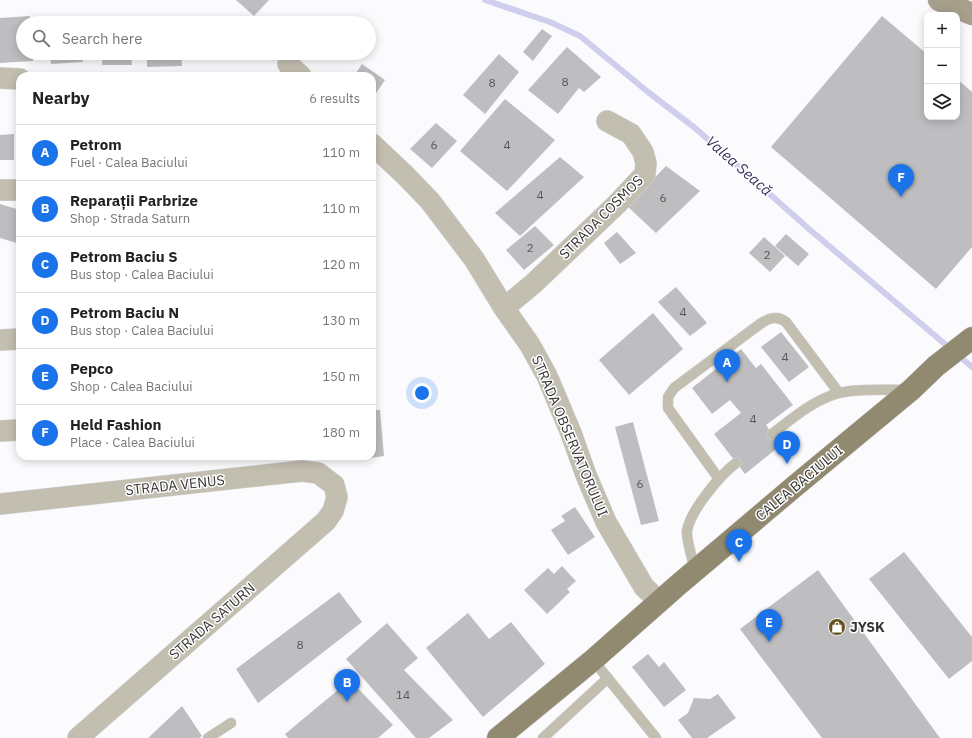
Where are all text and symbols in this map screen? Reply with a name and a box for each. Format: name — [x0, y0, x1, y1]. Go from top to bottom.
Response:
map controls — [924, 12, 960, 120]
button: + — [924, 12, 960, 48]
search box — [16, 16, 376, 60]
icon: search — [30, 27, 52, 49]
text: Search here — [62, 29, 142, 48]
button: − — [924, 48, 960, 84]
house number: 8 — [561, 74, 569, 89]
house number: 8 — [488, 75, 496, 90]
button: layers — [924, 84, 960, 120]
text: Nearby — [32, 87, 90, 109]
text: 6 results — [309, 90, 360, 107]
water label: Valea Seacă — [702, 132, 777, 200]
text: Petrom — [70, 135, 122, 154]
house number: 6 — [430, 137, 438, 152]
house number: 4 — [503, 137, 511, 152]
text: A — [41, 144, 49, 161]
text: 110 m — [322, 144, 360, 161]
text: Fuel · Calea Baciului — [70, 154, 188, 171]
pin: F — [888, 164, 914, 197]
street label: STRADA COSMOS — [555, 171, 647, 263]
house number: 4 — [536, 187, 544, 202]
house number: 6 — [659, 190, 667, 205]
text: Reparații Parbrize — [70, 191, 198, 210]
text: B — [41, 200, 49, 217]
text: 110 m — [322, 200, 360, 217]
text: Shop · Strada Saturn — [70, 210, 190, 227]
house number: 2 — [526, 240, 534, 255]
text: Petrom Baciu S — [70, 247, 178, 266]
house number: 2 — [763, 247, 771, 262]
text: C — [41, 256, 49, 273]
text: 120 m — [322, 256, 360, 273]
text: Bus stop · Calea Baciului — [70, 266, 214, 283]
text: Petrom Baciu N — [70, 303, 179, 322]
house number: 4 — [679, 304, 687, 319]
text: D — [40, 312, 50, 329]
text: 130 m — [322, 312, 360, 329]
text: Bus stop · Calea Baciului — [70, 322, 214, 339]
pin: A — [714, 349, 740, 382]
house number: 4 — [781, 349, 789, 364]
street label: STRADA OBSERVATORULUI — [528, 353, 612, 519]
text: Pepco — [70, 359, 113, 378]
text: E — [41, 368, 49, 385]
text: 150 m — [322, 368, 360, 385]
text: Shop · Calea Baciului — [70, 378, 193, 395]
your location — [412, 383, 432, 403]
house number: 4 — [749, 411, 757, 426]
text: Held Fashion — [70, 415, 161, 434]
text: F — [41, 424, 49, 441]
text: 180 m — [322, 424, 360, 441]
pin: D — [774, 431, 800, 464]
text: Place · Calea Baciului — [70, 434, 195, 451]
street label: CALEA BACIULUI — [752, 441, 846, 525]
street label: STRADA VENUS — [125, 471, 225, 499]
house number: 6 — [636, 476, 644, 491]
pin: C — [726, 529, 752, 562]
street label: STRADA SATURN — [165, 579, 259, 663]
pin: E — [756, 609, 782, 642]
shop icon: JYSK — [827, 617, 847, 637]
place label: JYSK — [850, 618, 885, 636]
house number: 8 — [296, 637, 304, 652]
pin: B — [334, 669, 360, 702]
house number: 14 — [396, 687, 410, 702]

